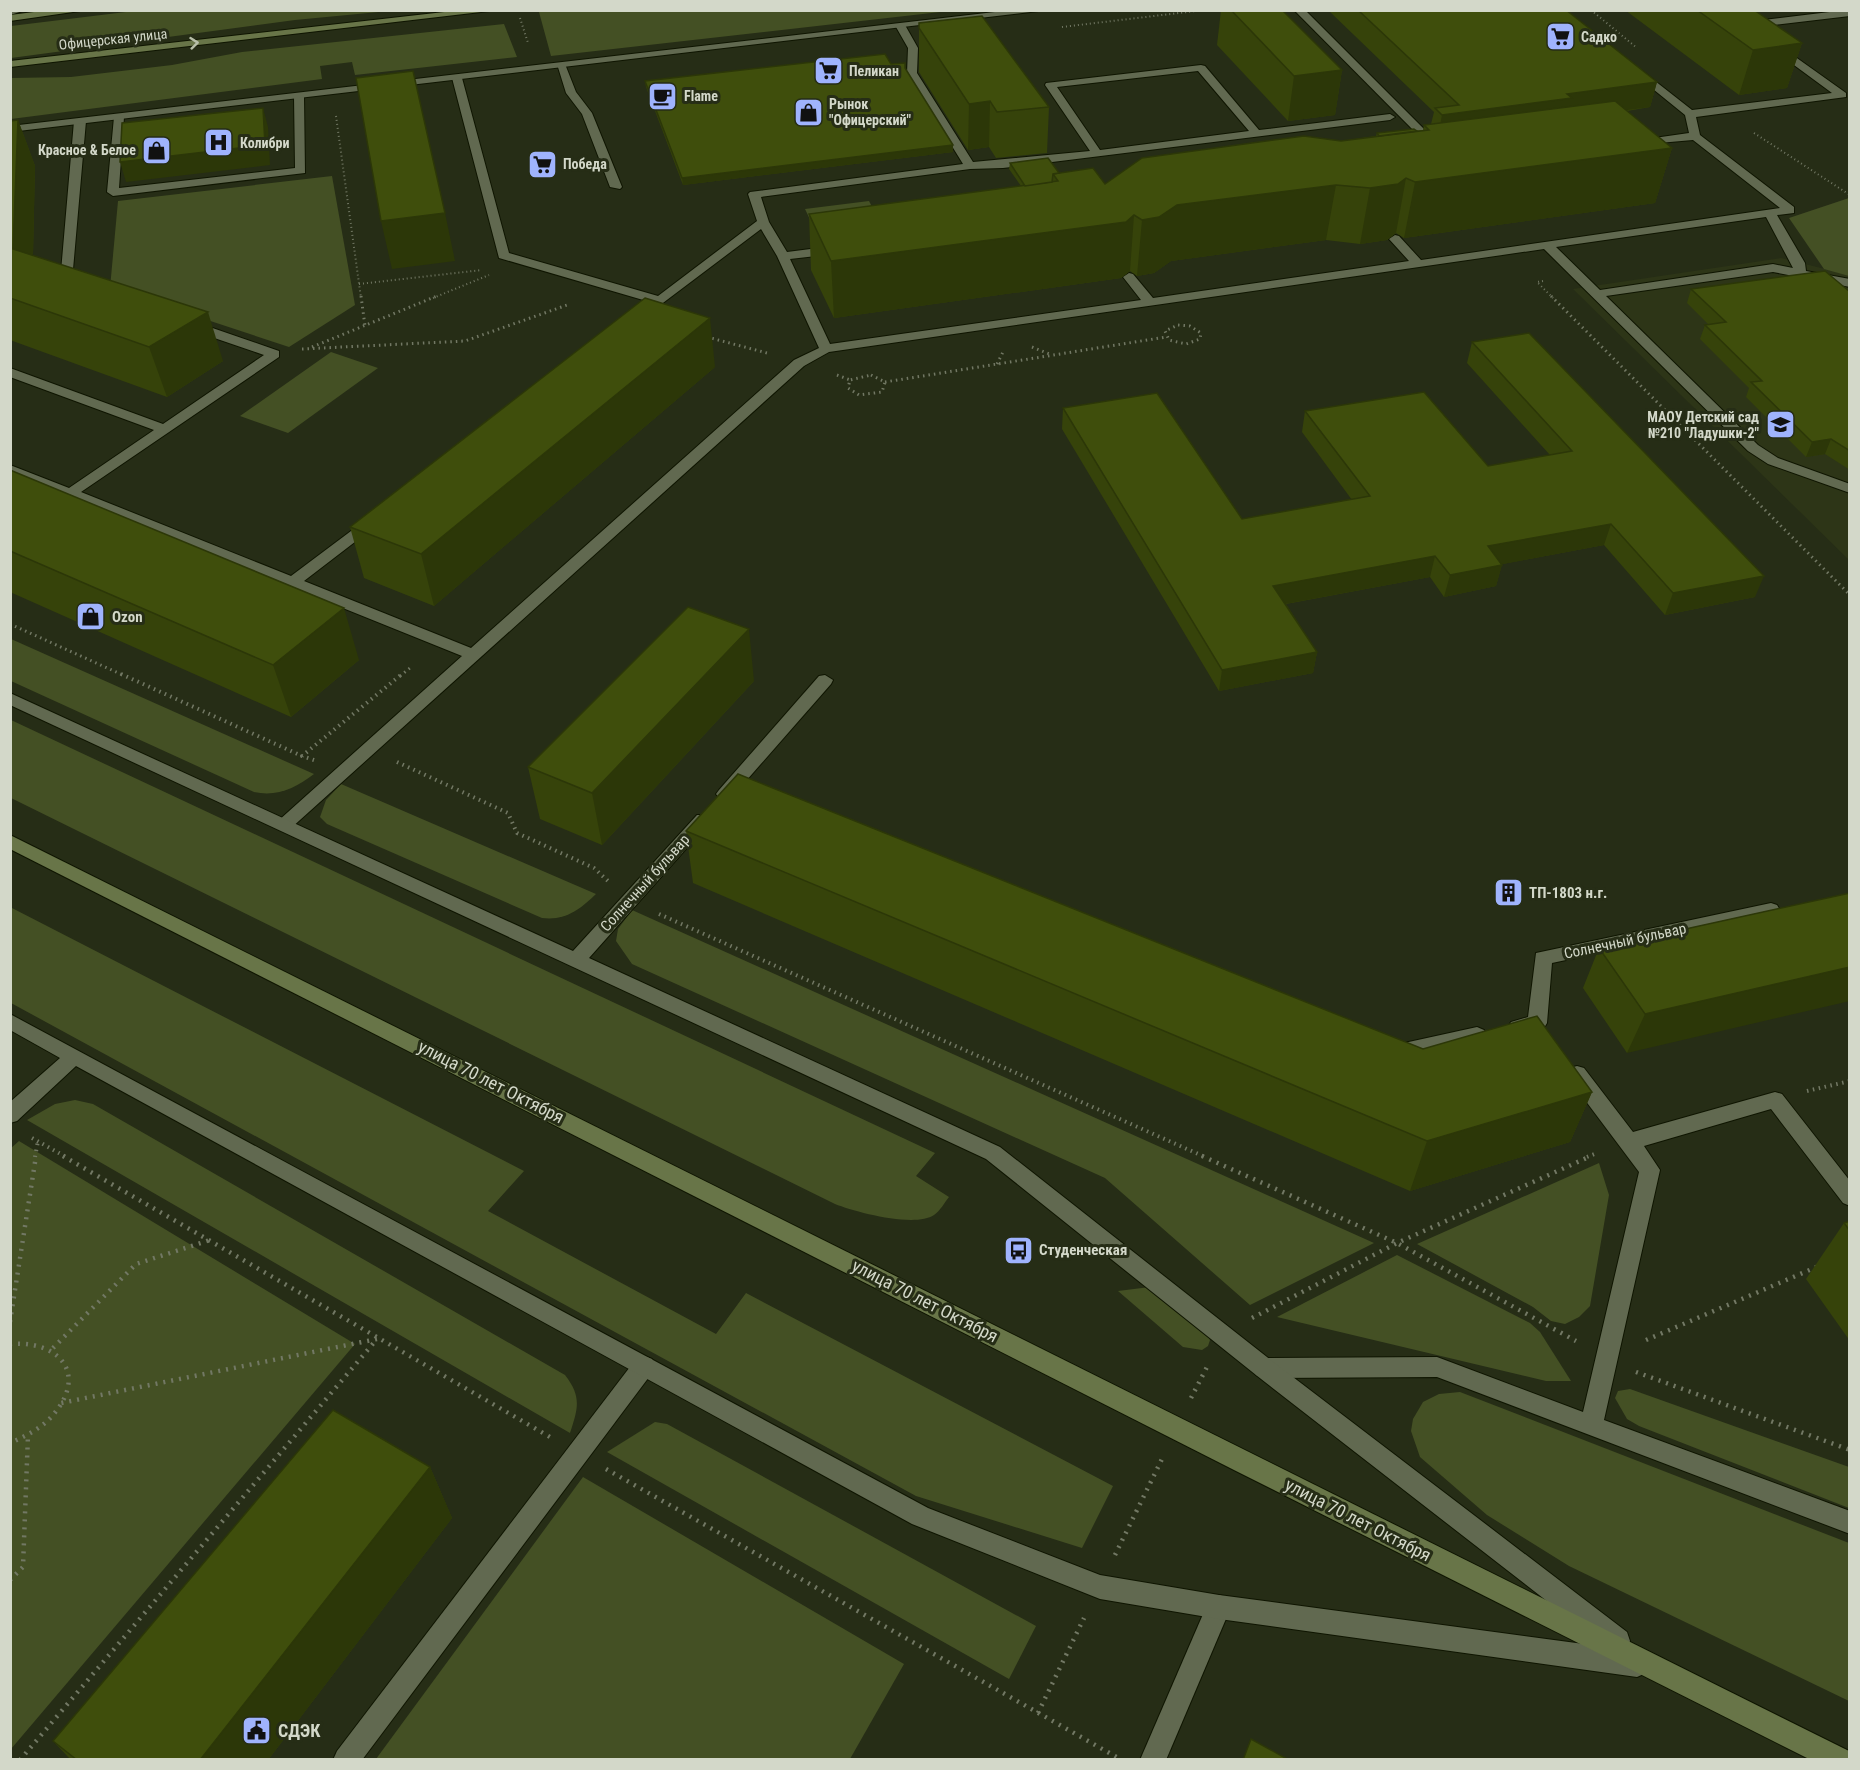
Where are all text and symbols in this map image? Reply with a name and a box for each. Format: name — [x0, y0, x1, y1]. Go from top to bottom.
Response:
supermarket icon: Садко — [1544, 21, 1576, 53]
street label: Офицерская улица — [58, 25, 168, 53]
place label: Садко — [1581, 29, 1617, 45]
one-way arrow — [189, 37, 198, 50]
supermarket icon: Пеликан — [812, 55, 844, 87]
place label: Пеликан — [849, 63, 899, 79]
cafe icon: Flame — [647, 80, 679, 112]
place label: Flame — [684, 88, 718, 104]
shop icon: Рынок "Офицерский" — [792, 96, 824, 128]
place label: Рынок "Офицерский" — [829, 96, 912, 128]
hospital icon: Колибри — [203, 127, 235, 159]
shop icon: Красное & Белое — [141, 134, 173, 166]
place label: Колибри — [240, 135, 289, 151]
place label: Красное & Белое — [38, 142, 136, 158]
supermarket icon: Победа — [526, 148, 558, 180]
place label: Победа — [563, 156, 607, 172]
place label: МАОУ Детский сад №210 "Ладушки-2" — [1647, 409, 1760, 441]
school or university icon: МАОУ Детский сад №210 "Ладушки-2" — [1764, 409, 1796, 441]
shop icon: Ozon — [75, 601, 107, 633]
place label: Ozon — [112, 608, 143, 626]
street label: Солнечный бульвар — [597, 831, 693, 935]
building icon: ТП-1803 н.г. — [1492, 877, 1524, 909]
place label: ТП-1803 н.г. — [1529, 884, 1607, 902]
street label: Солнечный бульвар — [1562, 919, 1688, 963]
street label: улица 70 лет Октября — [415, 1036, 568, 1127]
bus stop icon: Студенческая — [1002, 1234, 1034, 1266]
place label: Студенческая — [1039, 1241, 1127, 1259]
street label: улица 70 лет Октября — [849, 1255, 1002, 1346]
street label: улица 70 лет Октября — [1282, 1474, 1435, 1565]
public building icon: СДЭК — [241, 1715, 273, 1747]
place label: СДЭК — [278, 1720, 321, 1741]

